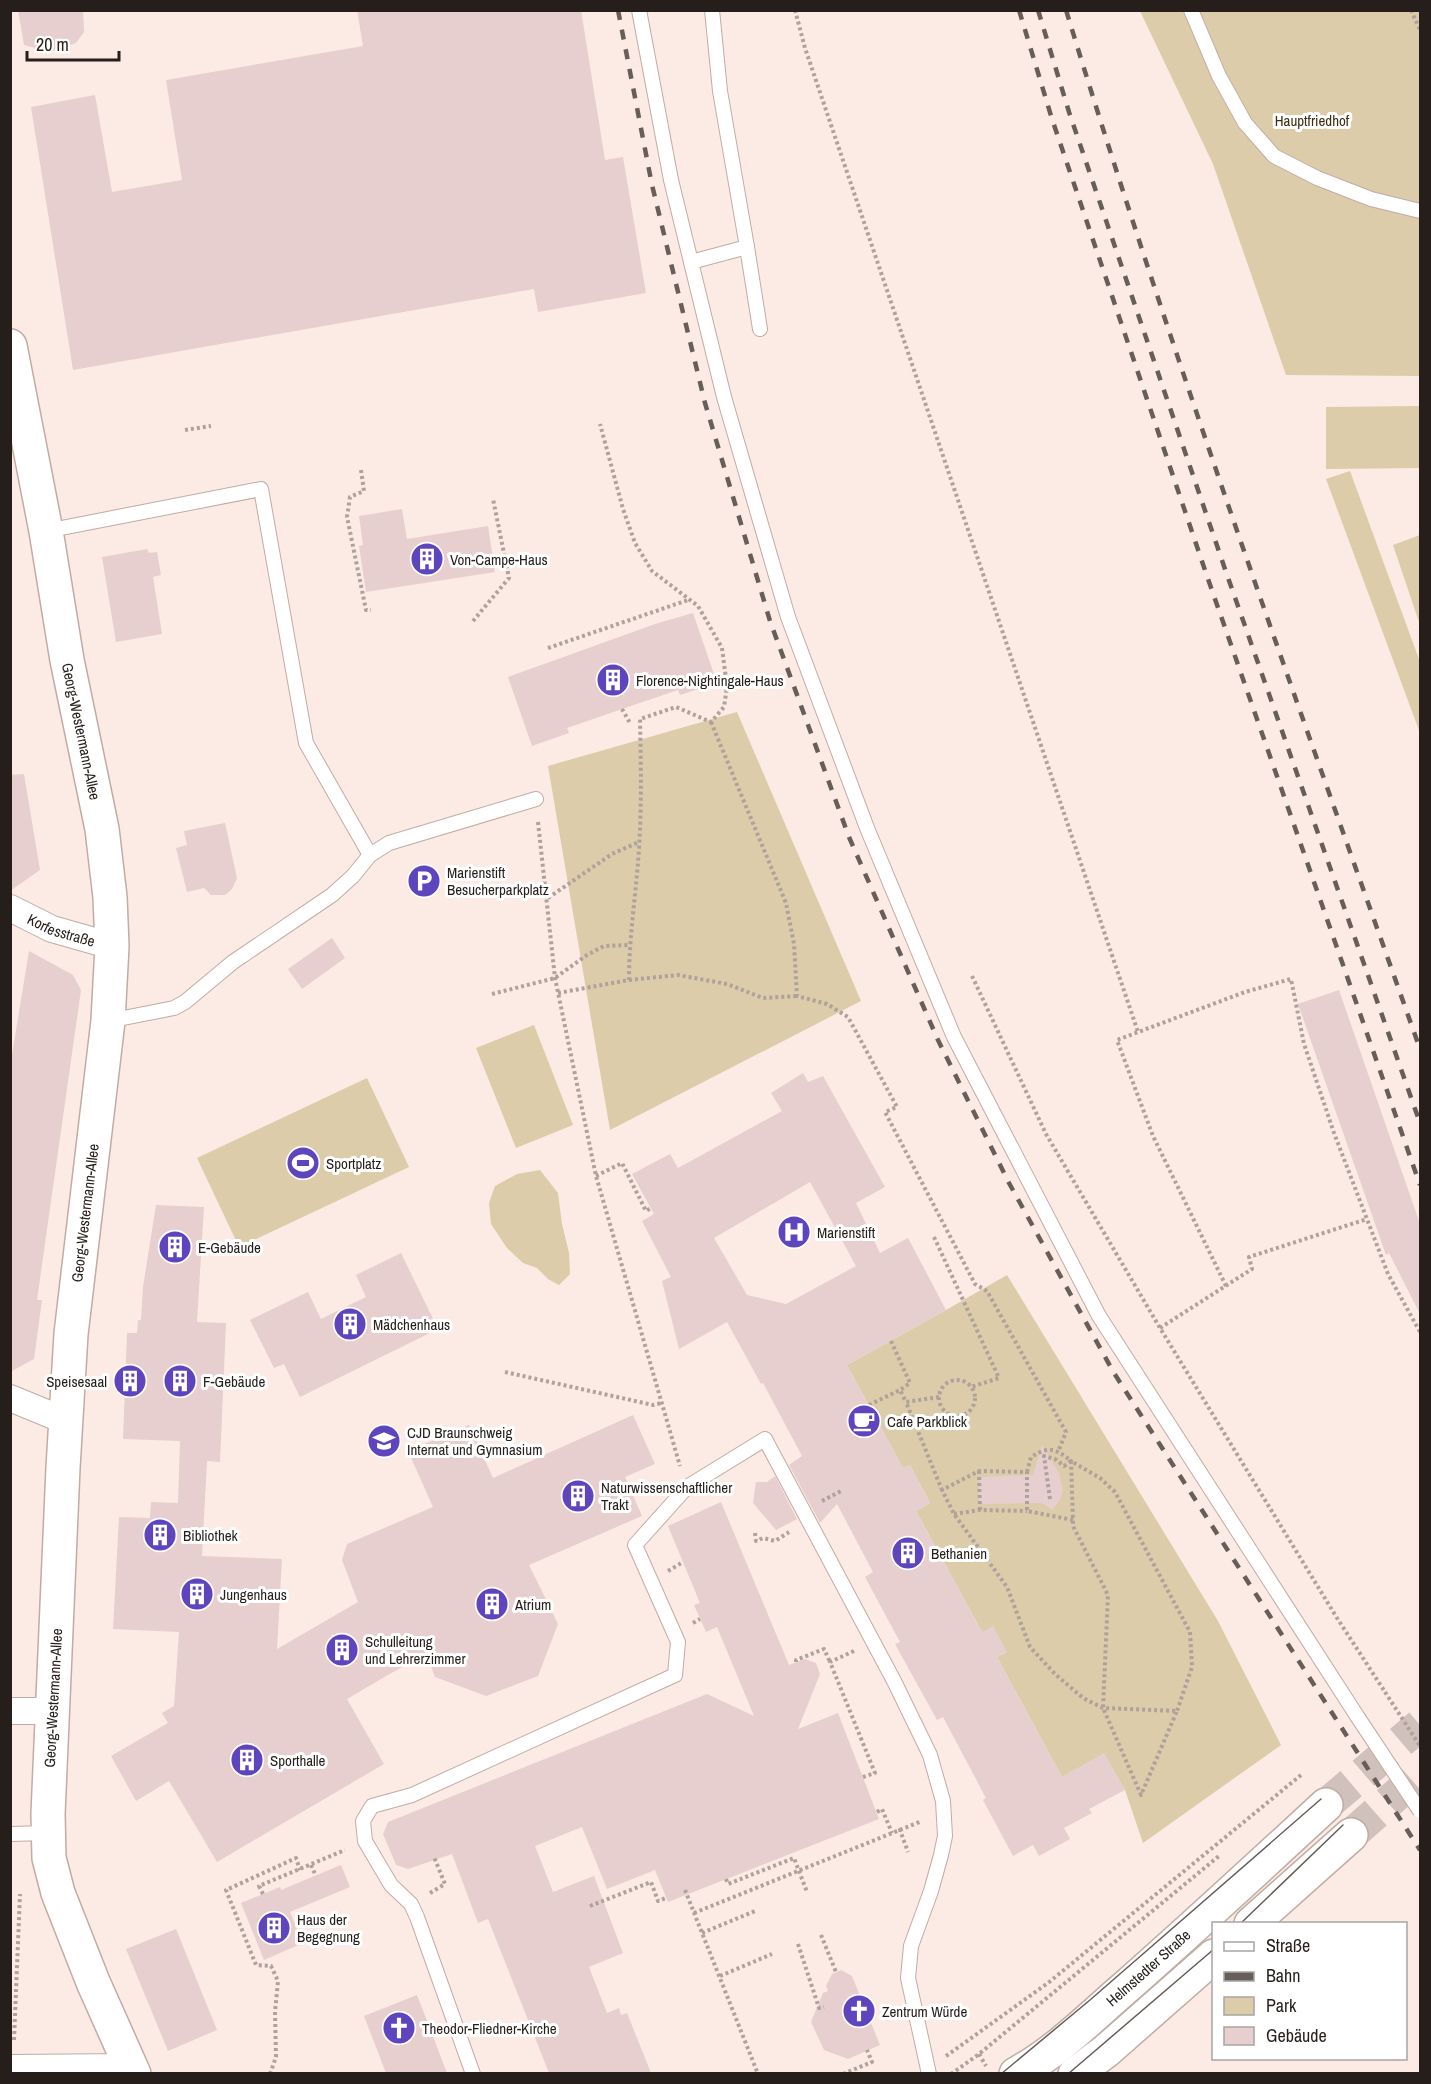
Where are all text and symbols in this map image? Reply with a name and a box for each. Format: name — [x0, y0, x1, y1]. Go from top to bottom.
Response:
scale bar — [27, 24, 118, 62]
text: 20 m — [36, 32, 69, 57]
park label: Hauptfriedhof — [1275, 110, 1350, 131]
building icon: Von-Campe-Haus — [409, 541, 445, 577]
place label: Von-Campe-Haus — [450, 549, 548, 570]
street label: Georg-Westermann-Allee — [57, 661, 106, 802]
building icon: Florence-Nightingale-Haus — [595, 662, 631, 698]
place label: Florence-Nightingale-Haus — [636, 670, 784, 691]
place label: Marienstift Besucherparkplatz — [447, 862, 549, 900]
parking icon: Marienstift Besucherparkplatz — [406, 863, 442, 899]
street label: Korfesstraße — [24, 908, 98, 951]
street label: Georg-Westermann-Allee — [66, 1142, 104, 1283]
sports icon: Sportplatz — [285, 1145, 321, 1181]
place label: Sportplatz — [326, 1153, 381, 1174]
hospital icon: Marienstift — [776, 1214, 812, 1250]
place label: Marienstift — [817, 1222, 876, 1243]
building icon: E-Gebäude — [157, 1229, 193, 1265]
place label: E-Gebäude — [198, 1237, 261, 1258]
building icon: Mädchenhaus — [332, 1306, 368, 1342]
place label: Mädchenhaus — [373, 1314, 450, 1335]
building icon: Speisesaal — [112, 1363, 148, 1399]
building icon: F-Gebäude — [162, 1363, 198, 1399]
place label: Speisesaal — [46, 1371, 107, 1392]
place label: F-Gebäude — [203, 1371, 265, 1392]
cafe icon: Cafe Parkblick — [846, 1403, 882, 1439]
place label: Cafe Parkblick — [887, 1411, 968, 1432]
place label: CJD Braunschweig Internat und Gymnasium — [407, 1422, 542, 1460]
school or university icon: CJD Braunschweig Internat und Gymnasium — [366, 1423, 402, 1459]
place label: Naturwissenschaftlicher Trakt — [601, 1477, 732, 1515]
building icon: Naturwissenschaftlicher Trakt — [560, 1478, 596, 1514]
building icon: Bibliothek — [142, 1517, 178, 1553]
place label: Bibliothek — [183, 1525, 239, 1546]
building icon: Bethanien — [890, 1535, 926, 1571]
place label: Bethanien — [931, 1543, 987, 1564]
building icon: Jungenhaus — [179, 1576, 215, 1612]
place label: Jungenhaus — [220, 1584, 287, 1605]
building icon: Atrium — [474, 1586, 510, 1622]
place label: Atrium — [514, 1594, 551, 1615]
street label: Georg-Westermann-Allee — [39, 1628, 67, 1768]
place label: Schulleitung und Lehrerzimmer — [365, 1631, 466, 1669]
building icon: Schulleitung und Lehrerzimmer — [324, 1632, 360, 1668]
building icon: Sporthalle — [229, 1742, 265, 1778]
place label: Sporthalle — [270, 1750, 326, 1771]
place label: Haus der Begegnung — [297, 1909, 360, 1947]
building icon: Haus der Begegnung — [256, 1910, 292, 1946]
legend — [1212, 1922, 1407, 2060]
street label: Helmstedter Straße — [1101, 1924, 1195, 2010]
text: Straße — [1266, 1933, 1310, 1958]
text: Bahn — [1266, 1963, 1300, 1988]
church icon: Zentrum Würde — [841, 1993, 877, 2029]
text: Park — [1266, 1993, 1297, 2018]
place label: Zentrum Würde — [882, 2001, 967, 2022]
church icon: Theodor-Fliedner-Kirche — [381, 2010, 417, 2046]
place label: Theodor-Fliedner-Kirche — [422, 2018, 557, 2039]
text: Gebäude — [1266, 2023, 1327, 2048]

